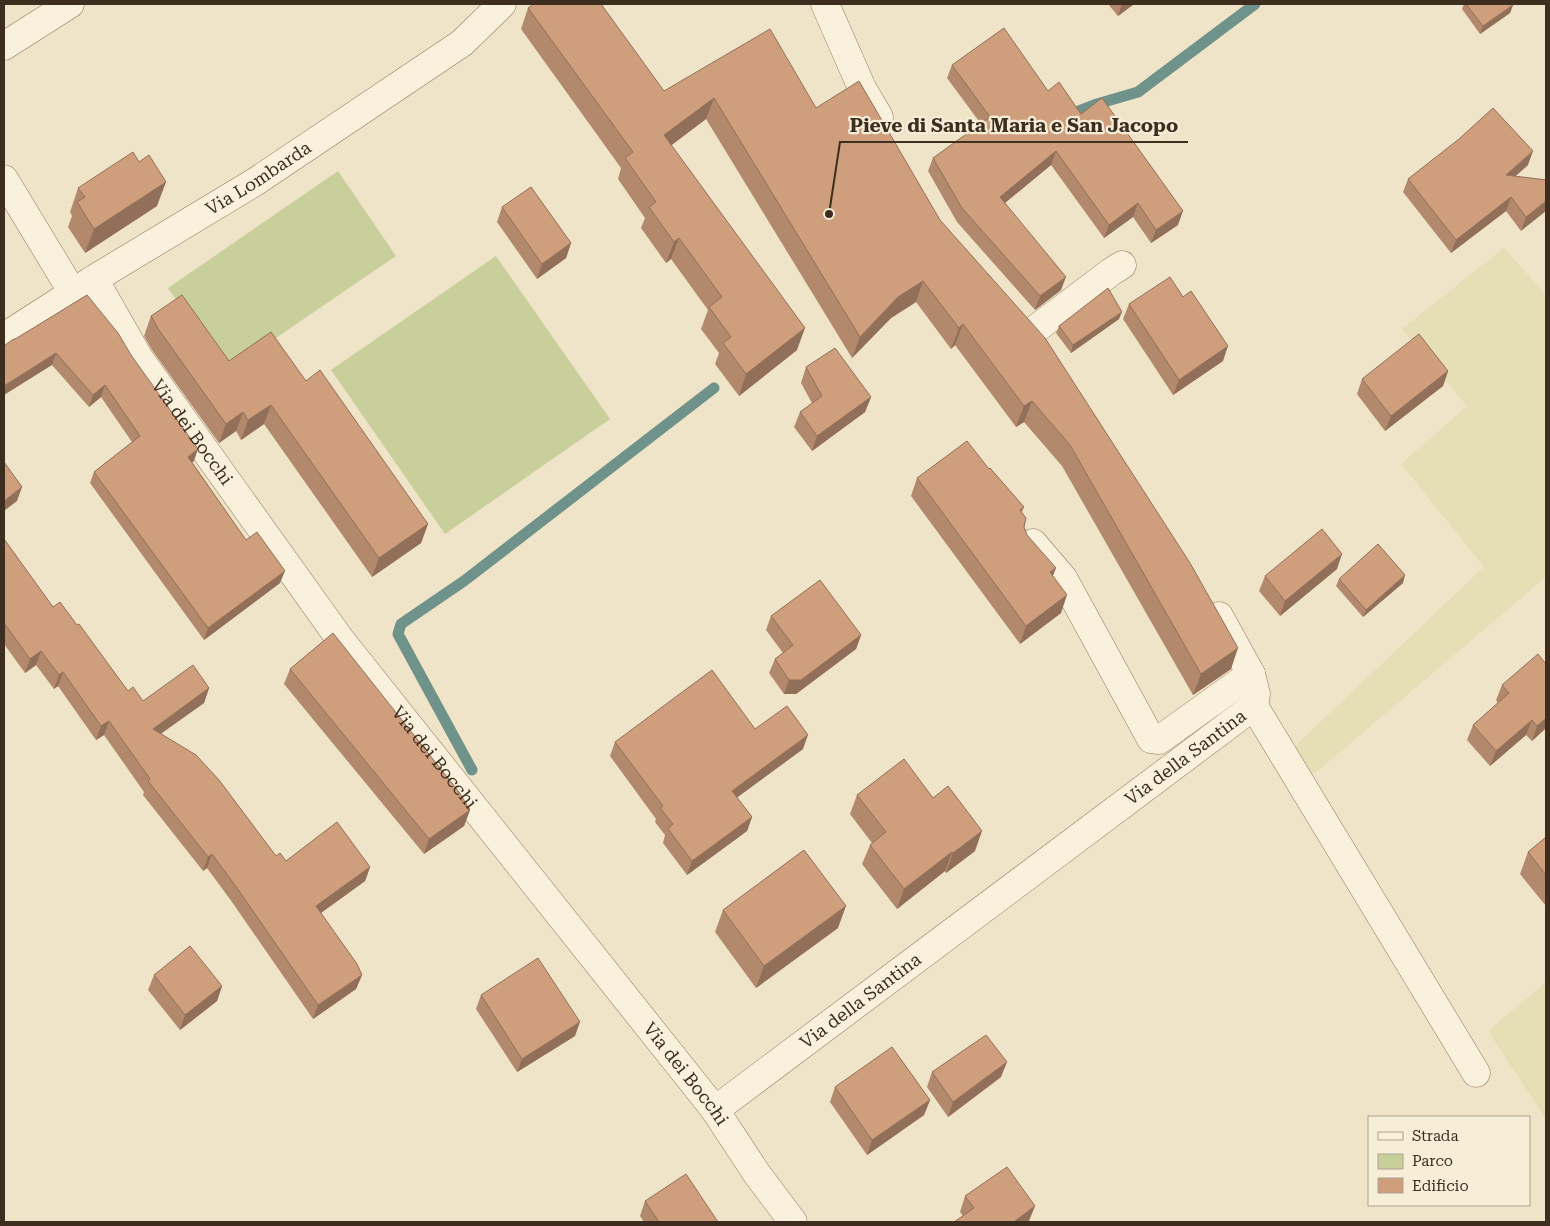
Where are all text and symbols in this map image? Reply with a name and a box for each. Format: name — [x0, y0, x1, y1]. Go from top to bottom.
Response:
callout: Pieve di Santa Maria e San Jacopo — [840, 108, 1188, 142]
text: Pieve di Santa Maria e San Jacopo — [850, 114, 1178, 137]
street label: Via Lombarda — [202, 136, 315, 219]
street label: Via dei Bocchi — [147, 375, 237, 489]
street label: Via dei Bocchi — [388, 702, 482, 813]
street label: Via della Santina — [1121, 705, 1250, 809]
street label: Via della Santina — [796, 948, 925, 1053]
street label: Via dei Bocchi — [639, 1018, 733, 1129]
legend — [1368, 1116, 1530, 1206]
text: Strada — [1412, 1127, 1459, 1145]
text: Parco — [1412, 1152, 1453, 1170]
text: Edificio — [1412, 1177, 1469, 1195]

